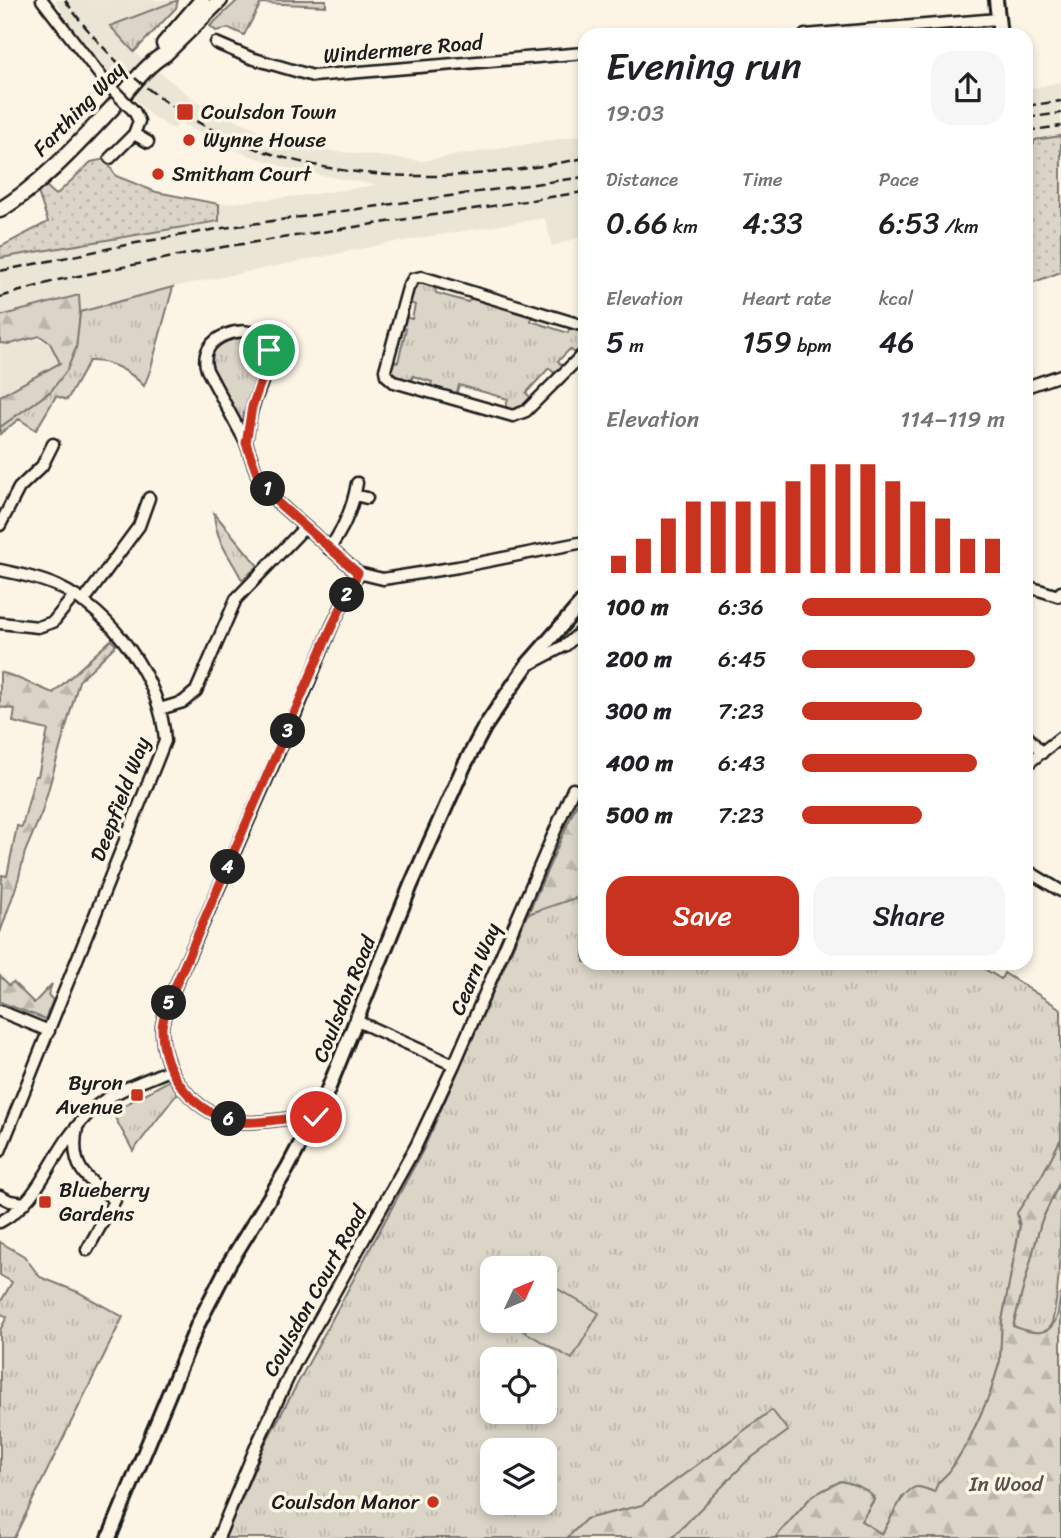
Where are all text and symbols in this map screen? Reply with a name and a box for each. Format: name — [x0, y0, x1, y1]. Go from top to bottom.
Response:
street label: Windermere Road — [322, 23, 486, 75]
text: Evening run — [606, 33, 802, 100]
button: share — [931, 51, 1005, 125]
street label: Farthing Way — [23, 52, 135, 166]
place label: Coulsdon Town — [201, 93, 336, 131]
text: 19:03 — [606, 93, 664, 134]
marker: Coulsdon Town — [175, 102, 195, 122]
place label: Wynne House — [203, 121, 327, 159]
marker: Wynne House — [181, 132, 197, 148]
place label: Smitham Court — [172, 155, 313, 193]
text: Distance — [606, 163, 678, 196]
text: Time — [742, 163, 783, 196]
text: Pace — [879, 163, 919, 196]
marker: Smitham Court — [150, 166, 166, 182]
text: 0.66 — [606, 196, 668, 250]
text: 4:33 — [742, 196, 803, 250]
text: 6:53 — [879, 196, 940, 250]
text: km — [668, 210, 698, 243]
text: /km — [940, 210, 979, 243]
text: Elevation — [606, 282, 683, 315]
text: Heart rate — [742, 282, 832, 315]
text: kcal — [879, 282, 913, 315]
text: 5 — [606, 315, 624, 369]
text: 159 — [742, 315, 792, 369]
text: 46 — [879, 315, 914, 369]
pin — [239, 320, 299, 380]
text: m — [624, 329, 644, 362]
text: bpm — [792, 329, 832, 362]
icon: arrive — [250, 331, 288, 369]
text: Elevation — [606, 399, 699, 440]
text: 114–119 m — [900, 399, 1005, 440]
pin: 1 — [250, 472, 286, 506]
text: 1 — [263, 472, 272, 505]
pin: 2 — [330, 578, 364, 612]
text: 2 — [341, 578, 352, 611]
text: 100 m — [606, 587, 669, 628]
text: 6:36 — [718, 587, 764, 628]
text: 200 m — [606, 639, 672, 680]
text: 6:45 — [718, 639, 766, 680]
text: 300 m — [606, 691, 671, 732]
text: 7:23 — [718, 691, 764, 732]
pin: 3 — [270, 714, 306, 748]
text: 3 — [282, 714, 293, 747]
street label: Deepfield Way — [79, 731, 161, 867]
text: 400 m — [606, 743, 673, 784]
text: 6:43 — [718, 743, 765, 784]
text: 500 m — [606, 795, 673, 836]
text: 7:23 — [718, 795, 764, 836]
pin: 4 — [210, 850, 246, 884]
text: 4 — [222, 850, 233, 883]
button: Save — [606, 876, 799, 956]
button: Share — [813, 876, 1005, 956]
street label: Cearn Way — [438, 916, 512, 1021]
street label: Coulsdon Road — [301, 928, 387, 1068]
pin: 5 — [152, 986, 186, 1020]
text: 5 — [163, 986, 174, 1019]
place label: Byron Avenue — [55, 1064, 123, 1126]
marker: Byron Avenue — [129, 1087, 145, 1103]
pin — [286, 1087, 346, 1147]
icon: check — [297, 1098, 335, 1136]
pin: 6 — [212, 1102, 246, 1136]
text: 6 — [223, 1102, 234, 1135]
place label: Blueberry Gardens — [59, 1171, 150, 1233]
marker: Blueberry Gardens — [37, 1194, 53, 1210]
street label: Coulsdon Court Road — [252, 1196, 379, 1384]
north arrow — [480, 1256, 556, 1334]
map controls — [480, 1256, 557, 1515]
button: locate — [480, 1347, 557, 1424]
button: layers — [480, 1438, 557, 1515]
park label: In Wood — [968, 1465, 1045, 1503]
place label: Coulsdon Manor — [272, 1483, 420, 1521]
marker: Coulsdon Manor — [425, 1494, 441, 1510]

